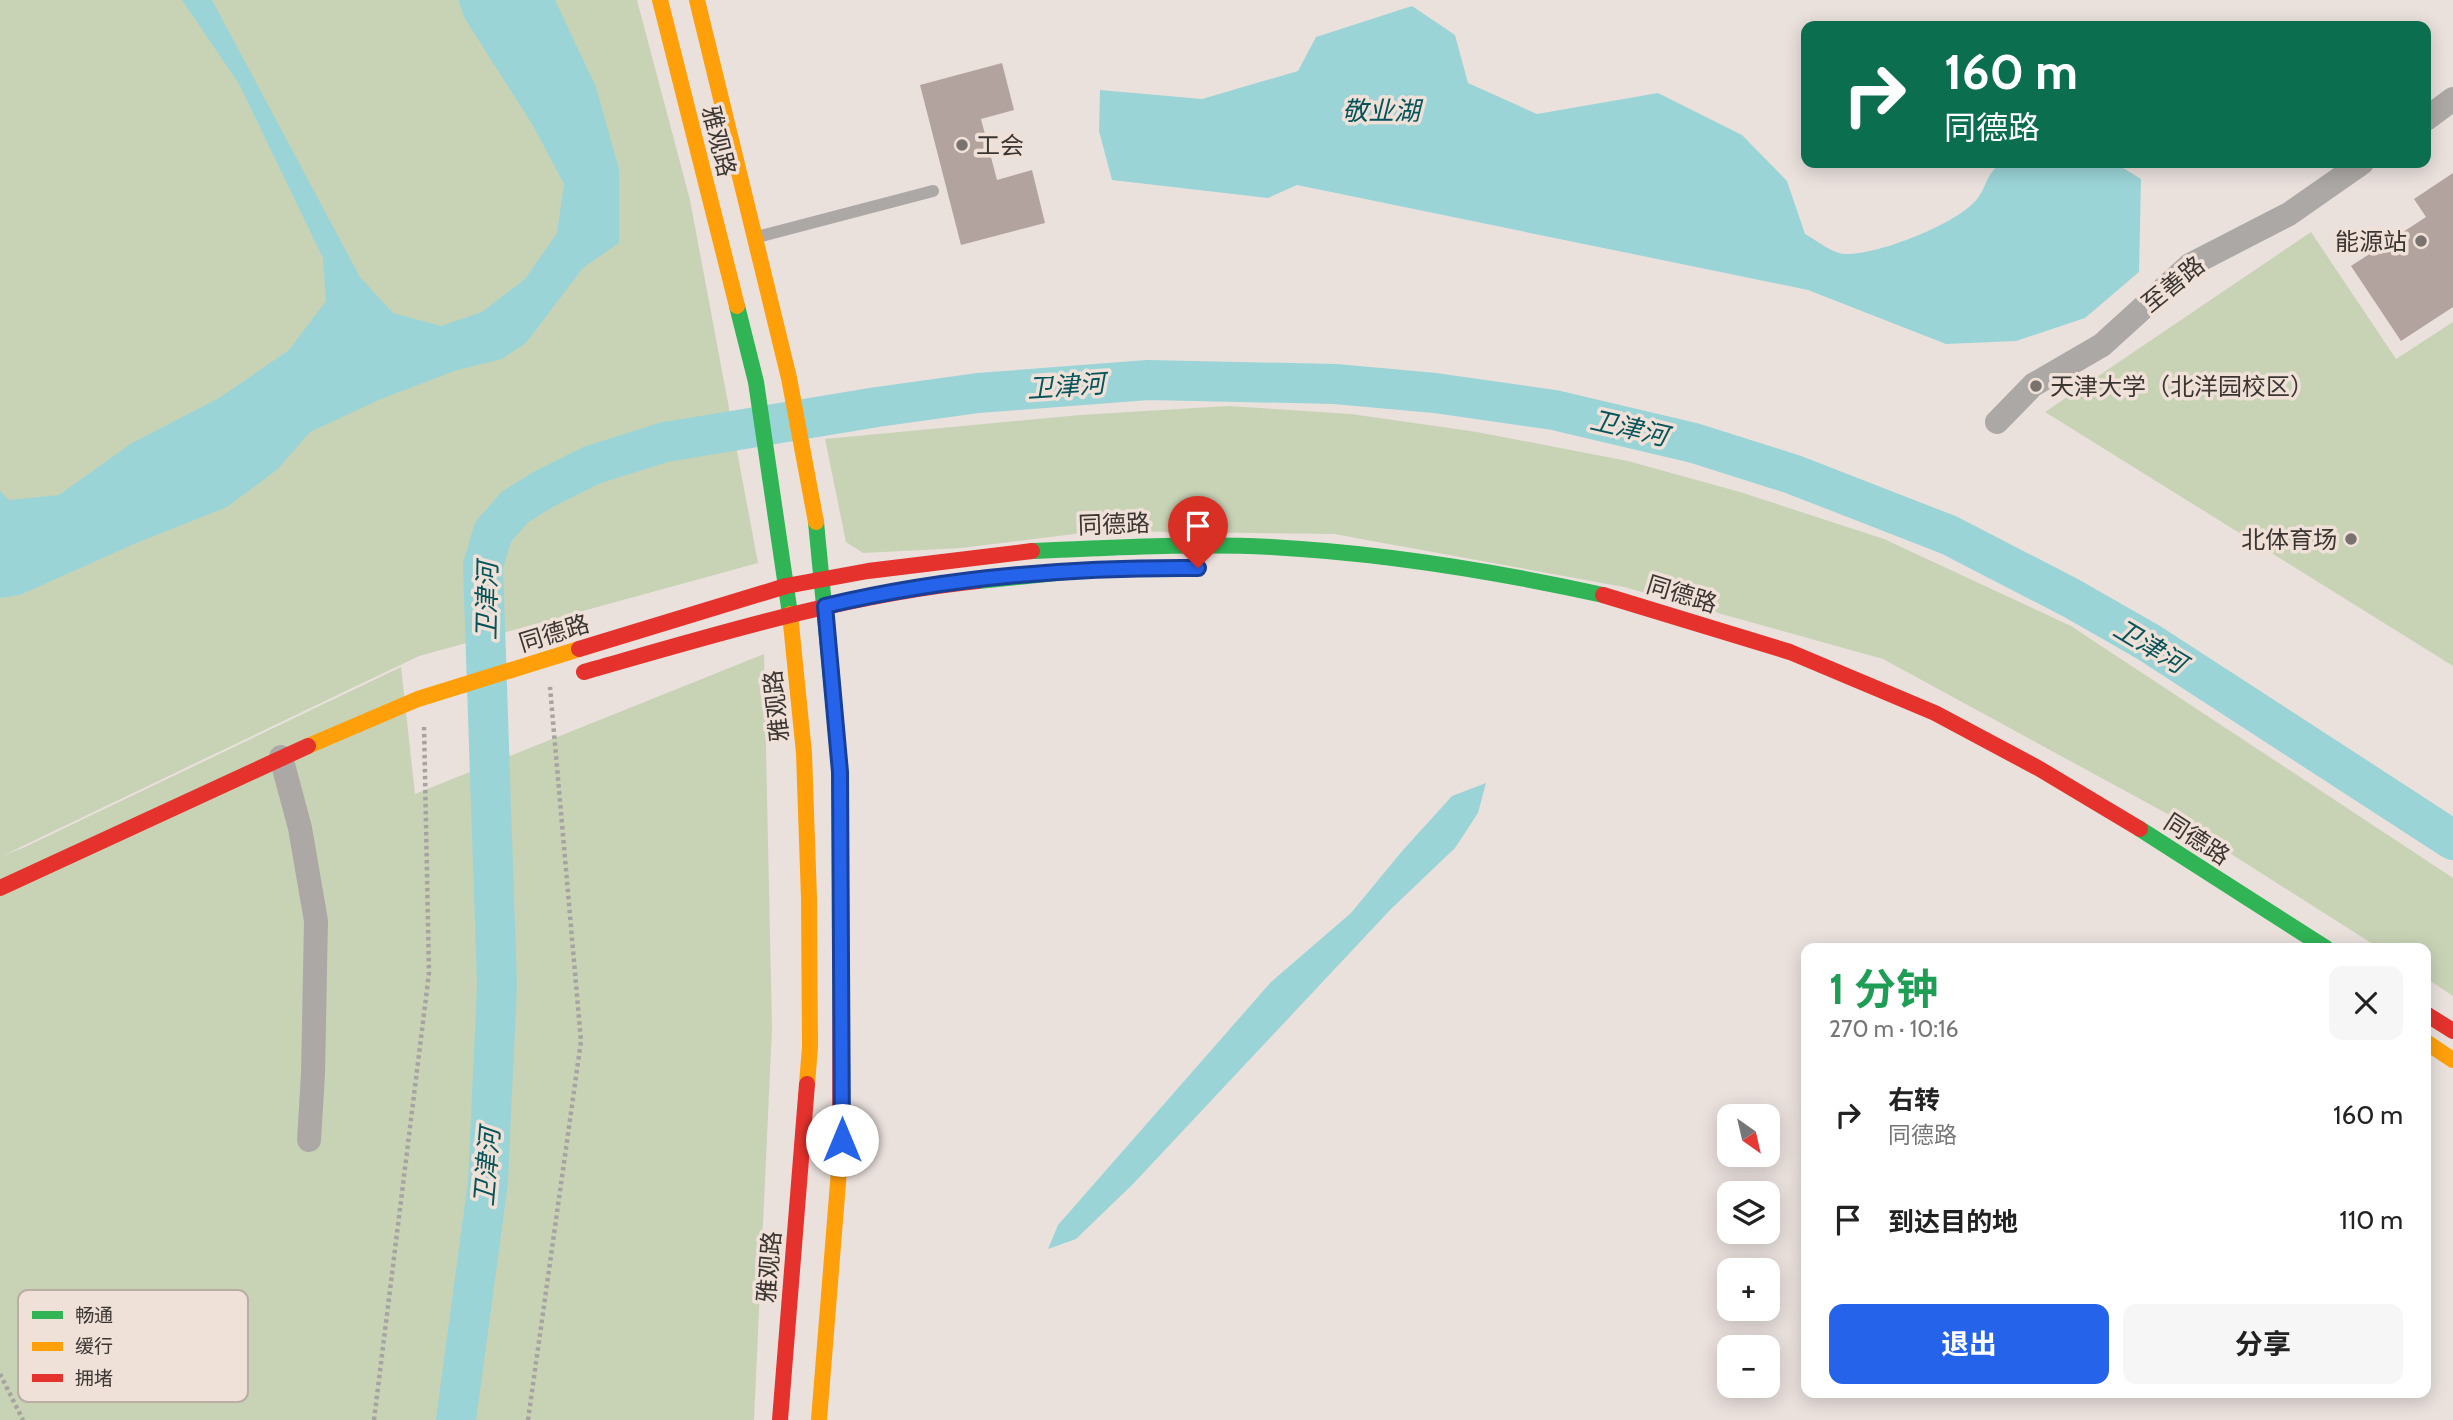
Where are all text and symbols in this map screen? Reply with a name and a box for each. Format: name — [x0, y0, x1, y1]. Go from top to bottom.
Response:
text: 160 m — [1944, 42, 2078, 101]
icon: right — [1829, 49, 1920, 140]
water label: 敬业湖 — [1342, 95, 1424, 127]
street label: 雅观路 — [696, 103, 742, 179]
text: 同德路 — [1944, 108, 2040, 147]
place label: 工会 — [976, 131, 1024, 160]
marker: 工会 — [954, 137, 970, 153]
place label: 能源站 — [2335, 227, 2407, 256]
marker: 能源站 — [2413, 233, 2429, 249]
street label: 至善路 — [2136, 250, 2210, 318]
water label: 卫津河 — [1026, 367, 1111, 405]
place label: 天津大学（北洋园校区） — [2050, 372, 2314, 401]
marker: 天津大学（北洋园校区） — [2028, 378, 2044, 394]
water label: 卫津河 — [1587, 404, 1675, 453]
pin — [1168, 496, 1228, 568]
icon: arrive — [1179, 507, 1217, 545]
street label: 同德路 — [1078, 508, 1150, 540]
place label: 北体育场 — [2241, 525, 2337, 554]
marker: 北体育场 — [2343, 531, 2359, 547]
water label: 卫津河 — [470, 557, 504, 640]
street label: 同德路 — [1643, 570, 1721, 618]
street label: 同德路 — [515, 609, 593, 657]
water label: 卫津河 — [2108, 612, 2196, 682]
street label: 雅观路 — [758, 669, 794, 743]
street label: 同德路 — [2159, 807, 2235, 871]
text: 1 分钟 — [1829, 963, 1938, 1015]
button: close — [2329, 966, 2403, 1040]
text: 270 m · 10:16 — [1829, 1015, 1959, 1043]
text: 右转 — [1888, 1084, 1940, 1116]
icon: right — [1829, 1096, 1867, 1134]
text: 160 m — [2333, 1099, 2403, 1131]
position arrow — [805, 1103, 879, 1177]
north arrow — [1717, 1104, 1780, 1167]
map controls — [1717, 1104, 1780, 1398]
text: 同德路 — [1888, 1121, 1957, 1149]
water label: 卫津河 — [468, 1122, 507, 1207]
button: layers — [1717, 1181, 1780, 1244]
icon: arrive — [1829, 1201, 1867, 1239]
text: 110 m — [2339, 1204, 2403, 1236]
text: 到达目的地 — [1888, 1206, 2018, 1238]
street label: 雅观路 — [751, 1230, 787, 1304]
button: + — [1717, 1258, 1780, 1321]
legend — [18, 1290, 248, 1402]
text: 畅通 — [75, 1304, 113, 1327]
button: 退出 — [1829, 1304, 2109, 1384]
button: 分享 — [2123, 1304, 2403, 1384]
text: 缓行 — [75, 1335, 113, 1358]
button: − — [1717, 1335, 1780, 1398]
text: 拥堵 — [75, 1367, 113, 1390]

